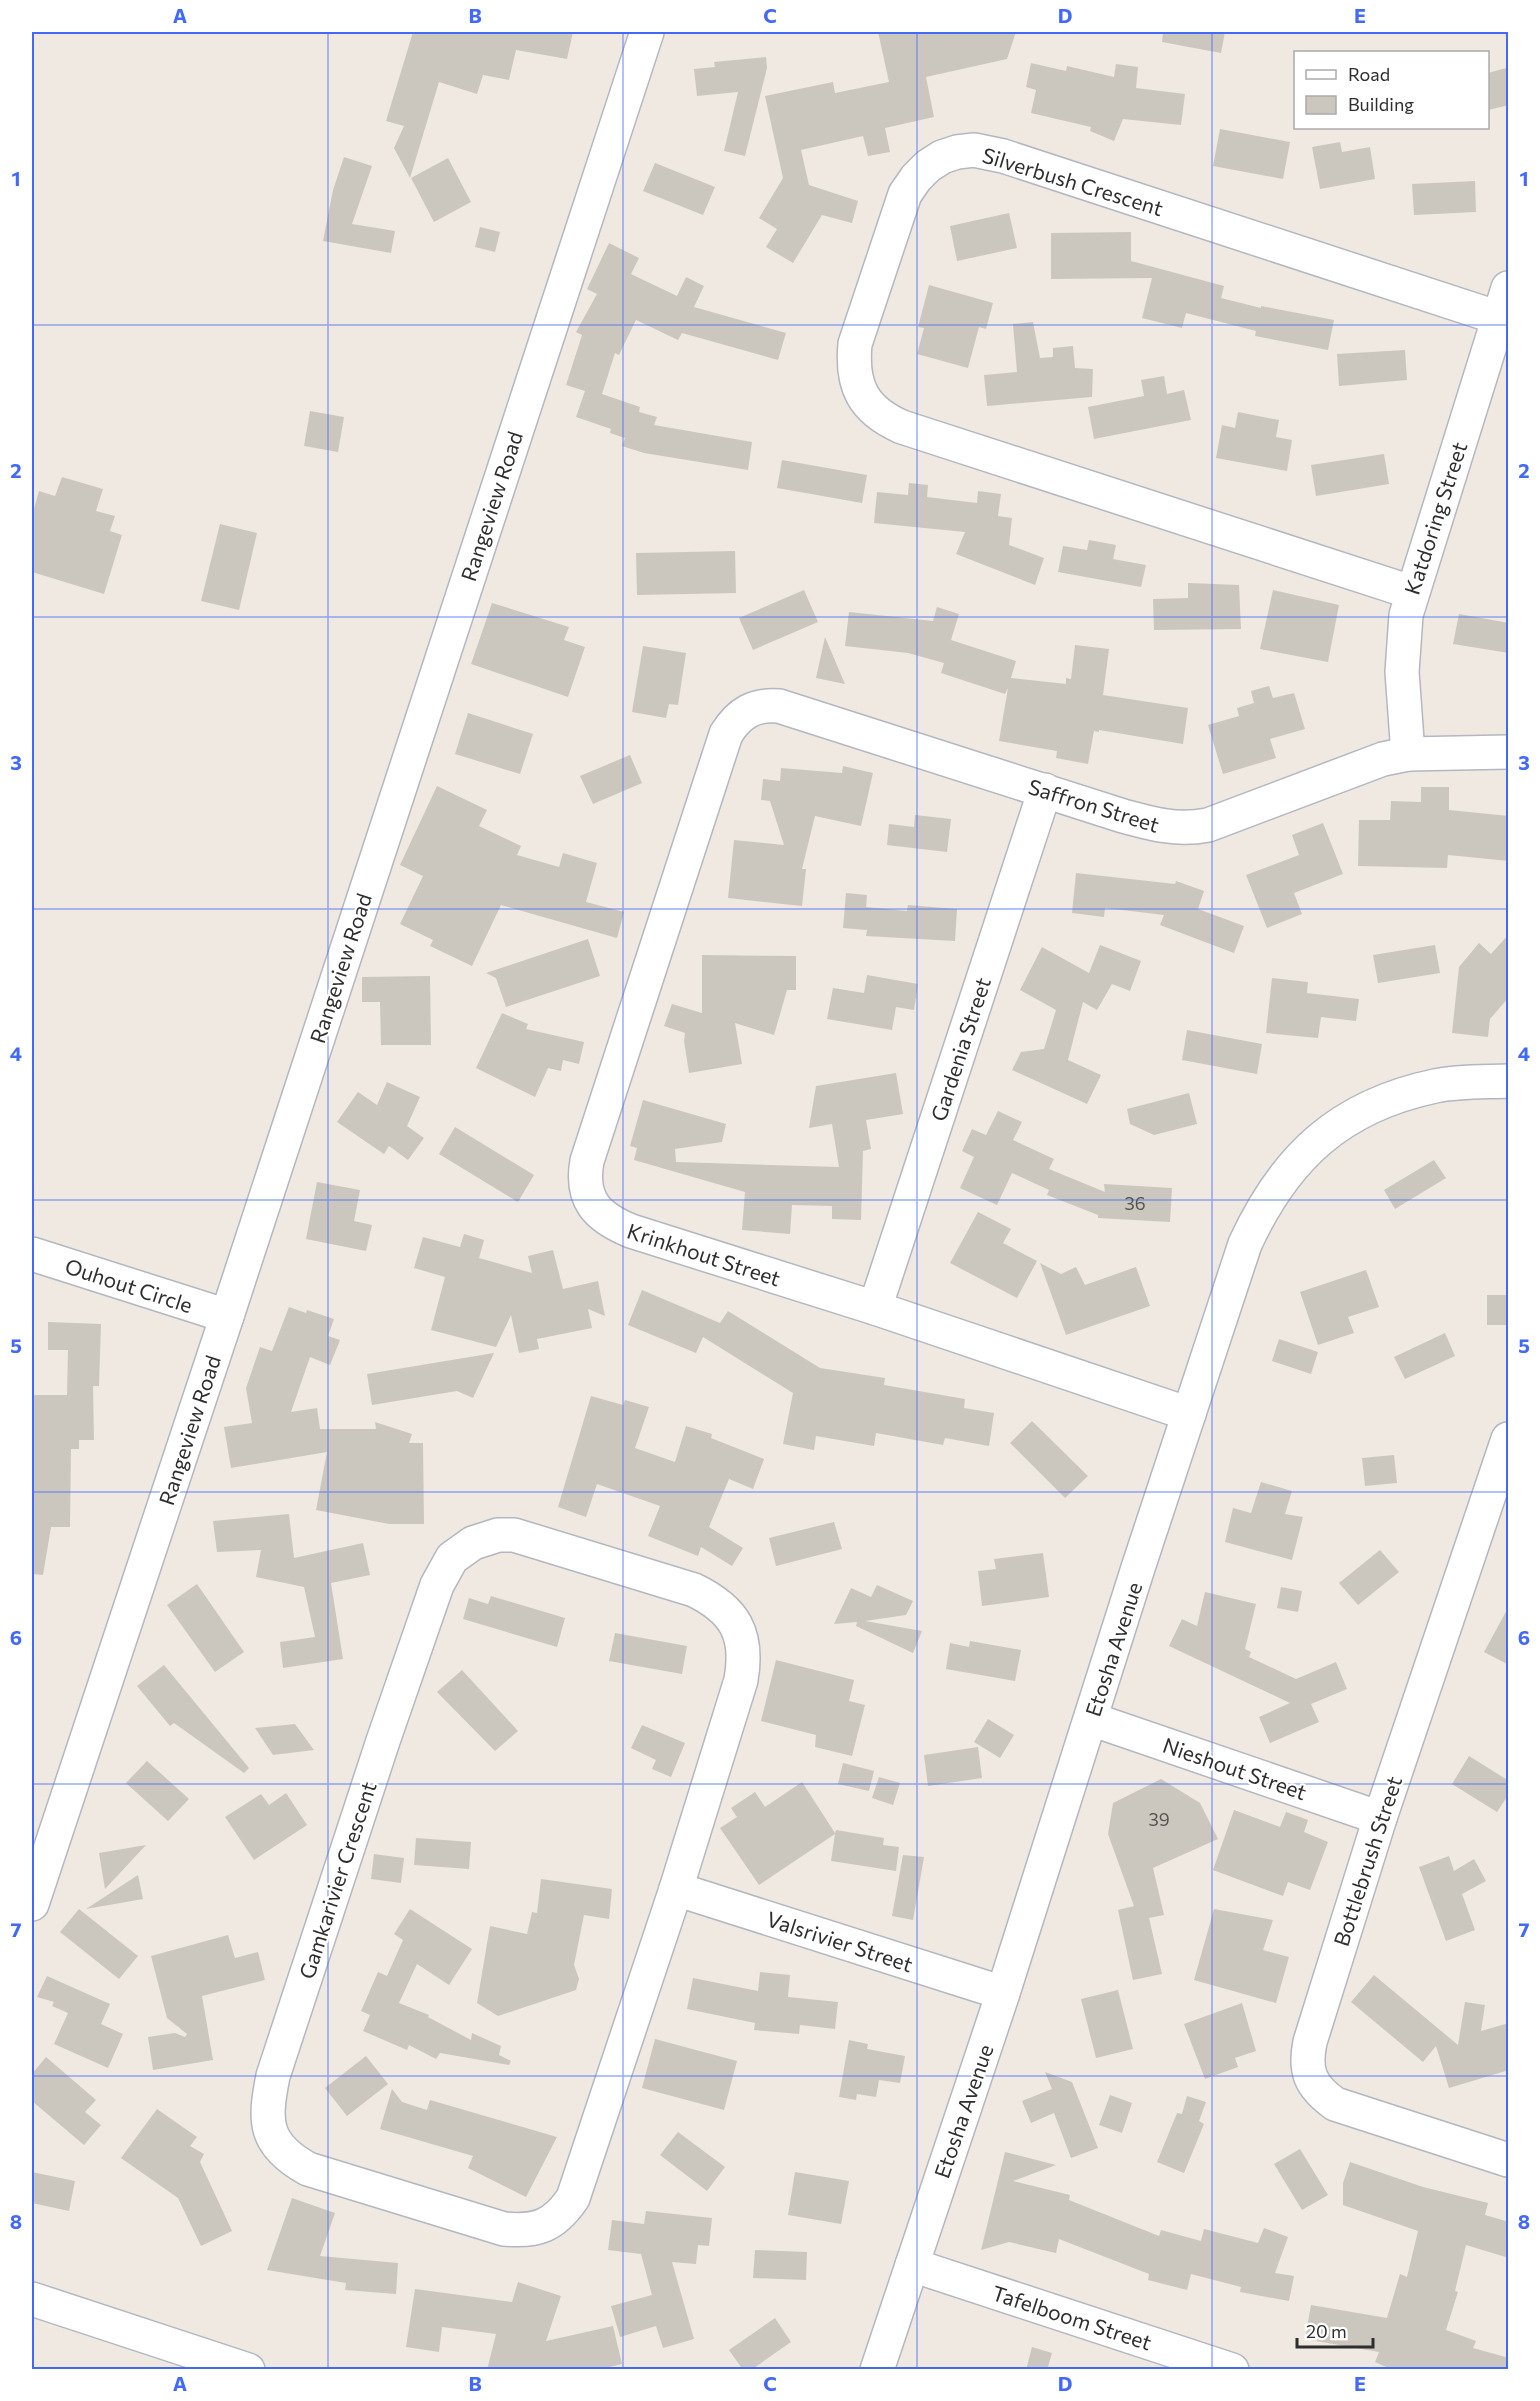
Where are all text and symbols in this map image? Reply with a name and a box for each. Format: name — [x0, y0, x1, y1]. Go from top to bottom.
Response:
text: A — [173, 3, 187, 27]
text: B — [468, 3, 482, 27]
text: C — [763, 3, 777, 27]
text: D — [1058, 3, 1072, 27]
text: E — [1354, 3, 1366, 27]
legend — [1294, 51, 1489, 129]
text: Road — [1348, 63, 1390, 85]
text: Building — [1348, 93, 1414, 115]
street label: Silverbush Crescent — [980, 142, 1166, 220]
text: 1 — [11, 166, 21, 190]
text: 1 — [1519, 166, 1529, 190]
street label: Rangeview Road — [455, 428, 527, 584]
street label: Katdoring Street — [1399, 439, 1471, 597]
text: 2 — [10, 458, 22, 482]
text: 2 — [1518, 458, 1530, 482]
text: 3 — [10, 750, 22, 774]
text: 3 — [1518, 750, 1530, 774]
street label: Saffron Street — [1026, 773, 1162, 837]
street label: Rangeview Road — [304, 890, 376, 1046]
street label: Gardenia Street — [925, 974, 995, 1124]
text: 4 — [10, 1041, 22, 1065]
text: 4 — [1518, 1041, 1530, 1065]
house number: 36 — [1124, 1192, 1146, 1214]
street label: Krinkhout Street — [624, 1217, 784, 1291]
street label: Ouhout Circle — [62, 1253, 196, 1317]
text: 5 — [10, 1333, 22, 1357]
text: 5 — [1518, 1333, 1530, 1357]
street label: Rangeview Road — [153, 1352, 225, 1508]
street label: Etosha Avenue — [1080, 1579, 1146, 1719]
text: 6 — [10, 1625, 22, 1649]
text: 6 — [1518, 1625, 1530, 1649]
street label: Nieshout Street — [1160, 1732, 1310, 1804]
street label: Bottlebrush Street — [1328, 1773, 1406, 1949]
street label: Gamkarivier Crescent — [293, 1778, 381, 1982]
house number: 39 — [1148, 1808, 1170, 1830]
street label: Valsrivier Street — [764, 1906, 916, 1976]
text: 7 — [11, 1917, 22, 1941]
text: 7 — [1519, 1917, 1530, 1941]
street label: Etosha Avenue — [928, 2041, 998, 2181]
text: 8 — [10, 2209, 22, 2233]
text: 8 — [1518, 2209, 1530, 2233]
street label: Tafelboom Street — [989, 2279, 1155, 2355]
scale bar — [1297, 2311, 1374, 2349]
text: 20 m — [1306, 2320, 1347, 2342]
text: A — [173, 2371, 187, 2395]
text: B — [468, 2371, 482, 2395]
text: C — [763, 2371, 777, 2395]
text: D — [1058, 2371, 1072, 2395]
text: E — [1354, 2371, 1366, 2395]

